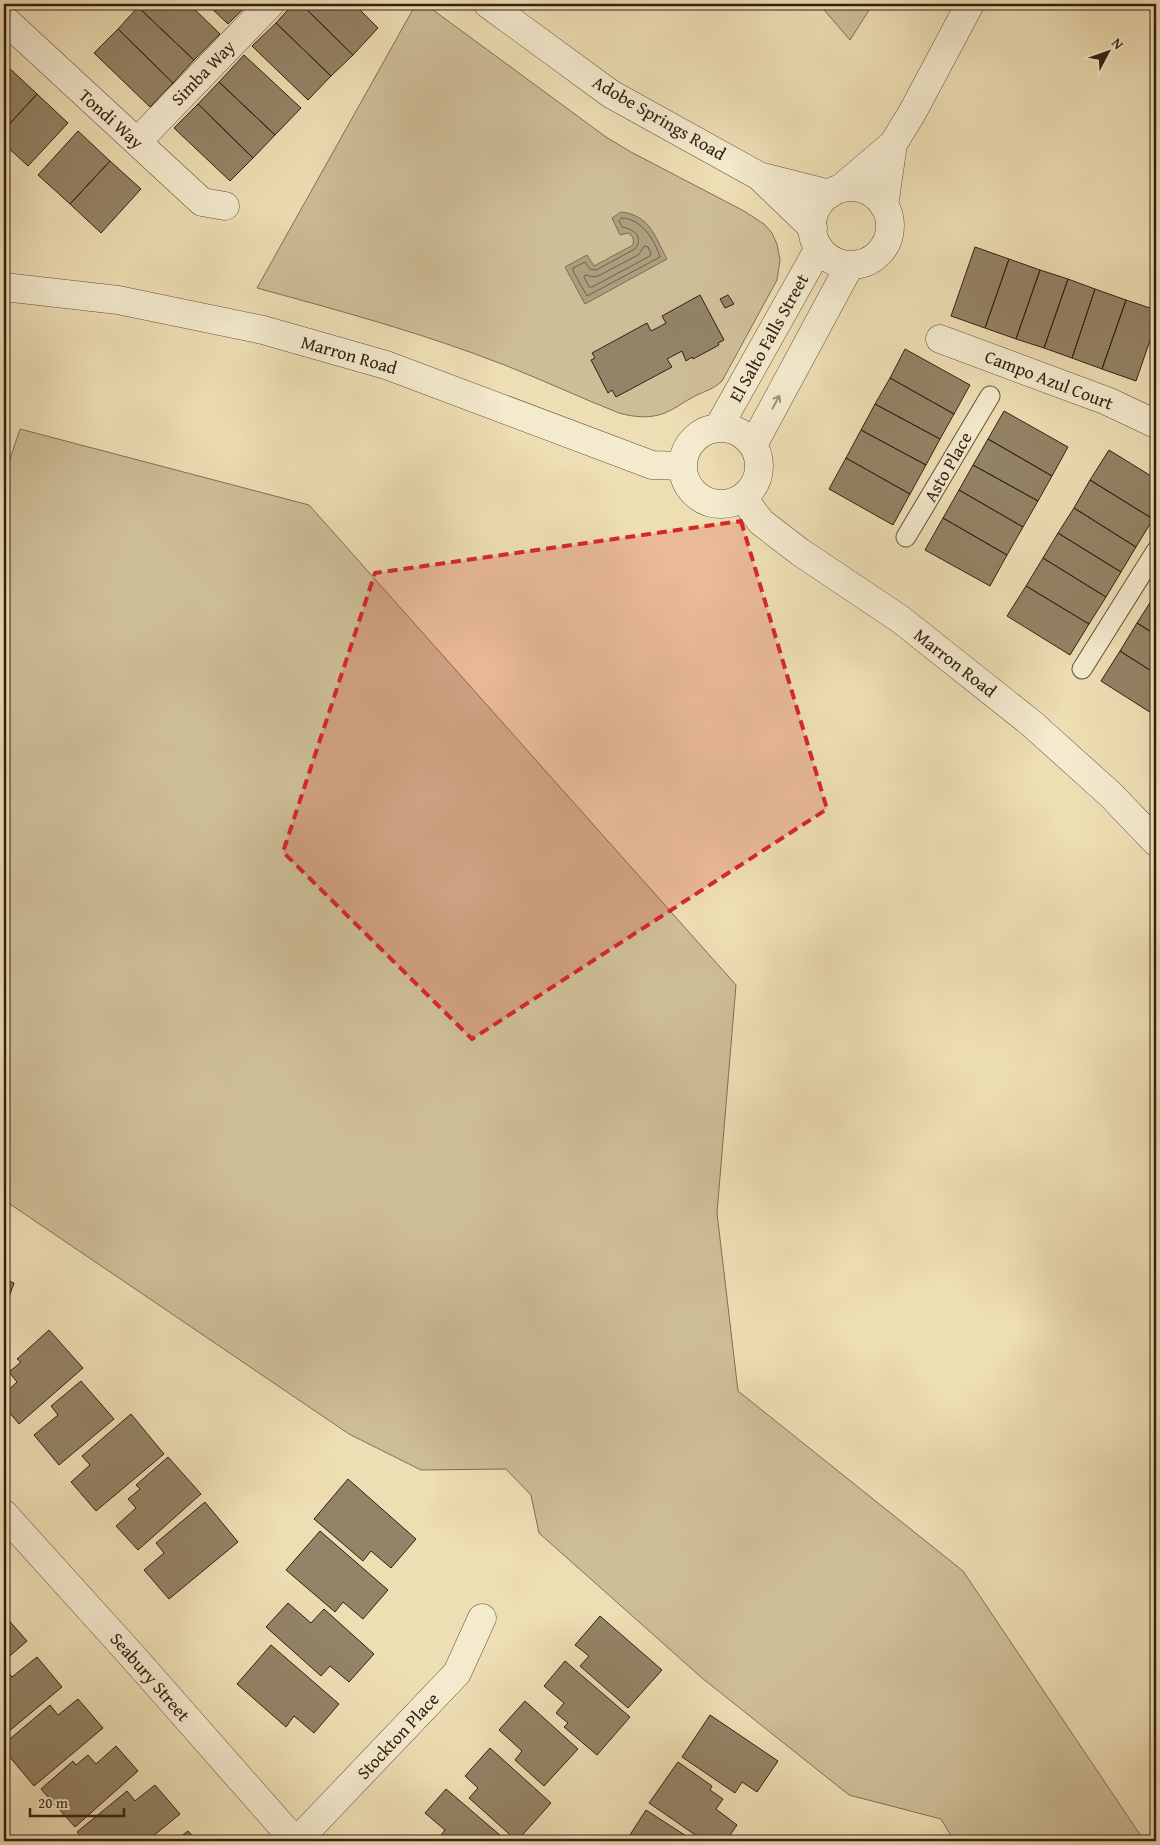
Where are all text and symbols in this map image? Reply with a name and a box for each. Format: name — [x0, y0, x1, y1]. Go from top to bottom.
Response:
north arrow — [1082, 28, 1132, 78]
text: N — [1107, 33, 1129, 54]
street label: Simba Way — [164, 34, 241, 112]
street label: Adobe Springs Road — [587, 68, 731, 167]
street label: Tondi Way — [73, 82, 150, 155]
street label: El Salto Falls Street — [722, 268, 815, 407]
street label: Marron Road — [298, 328, 401, 381]
street label: Campo Azul Court — [981, 343, 1118, 417]
one-way arrow — [772, 395, 781, 410]
street label: Asto Place — [917, 427, 979, 507]
street label: Marron Road — [908, 622, 1003, 704]
street label: Seabury Street — [104, 1626, 197, 1728]
street label: Stockton Place — [350, 1686, 445, 1785]
scale bar — [30, 1785, 124, 1817]
text: 20 m — [38, 1792, 69, 1813]

